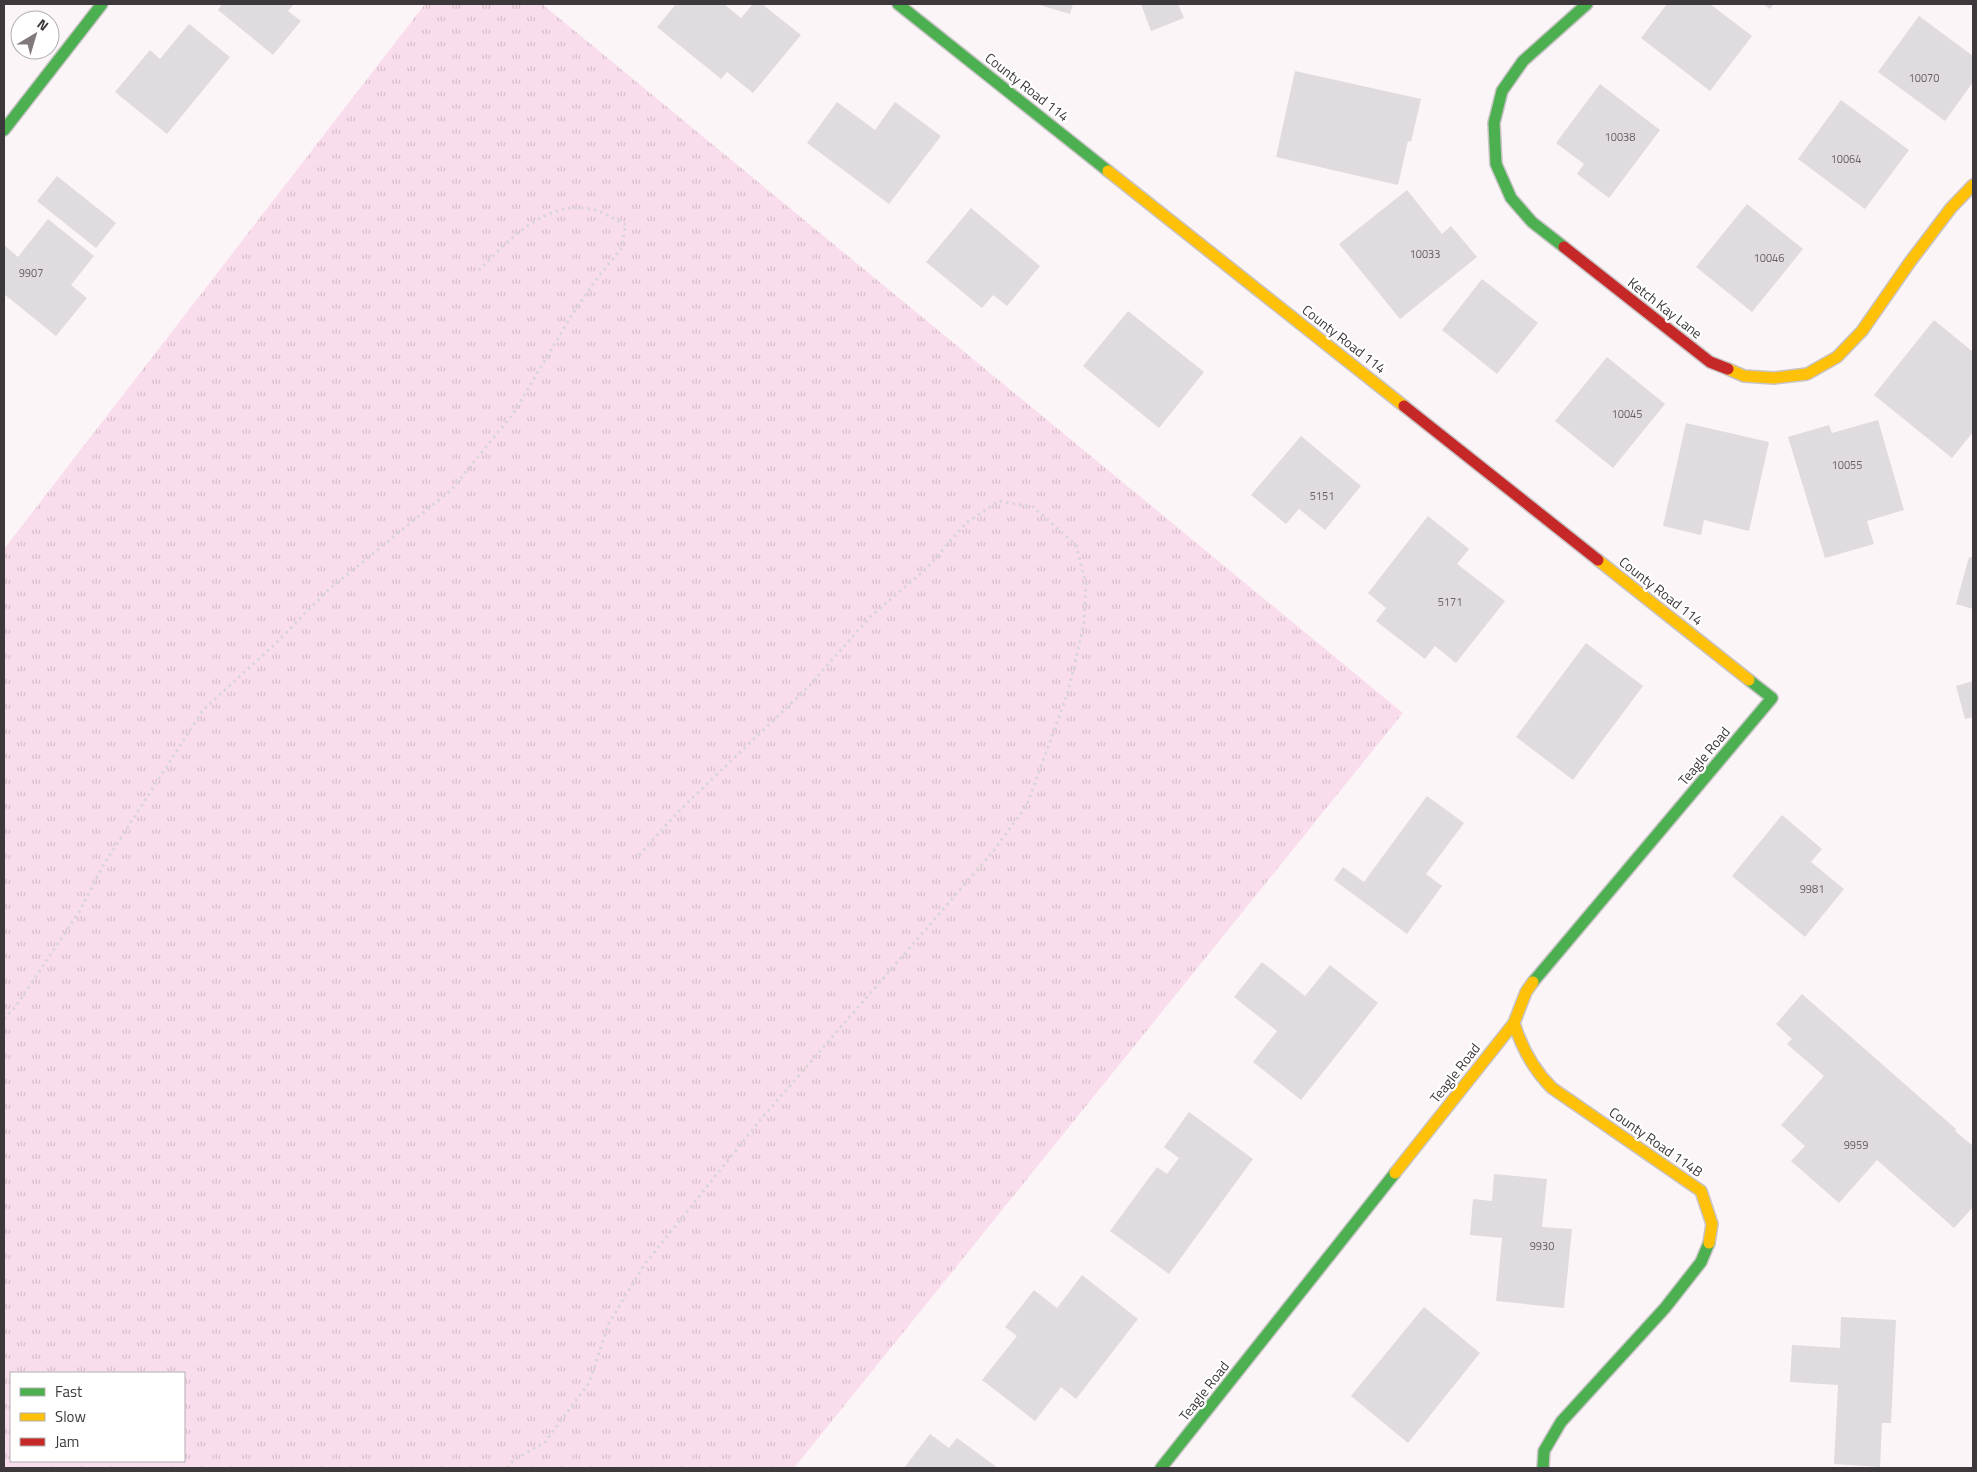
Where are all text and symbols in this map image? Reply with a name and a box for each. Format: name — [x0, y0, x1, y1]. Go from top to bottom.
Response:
north arrow — [10, 10, 60, 60]
text: N — [33, 13, 54, 36]
street label: County Road 114 — [981, 47, 1074, 126]
house number: 10070 — [1909, 70, 1939, 86]
house number: 10038 — [1605, 129, 1635, 145]
house number: 10064 — [1831, 151, 1861, 167]
house number: 10033 — [1410, 246, 1440, 262]
house number: 10046 — [1754, 250, 1784, 266]
house number: 9907 — [19, 265, 43, 281]
street label: Ketch Kay Lane — [1624, 272, 1707, 343]
street label: County Road 114 — [1298, 299, 1391, 378]
house number: 10045 — [1612, 406, 1642, 422]
house number: 10055 — [1832, 457, 1862, 473]
house number: 5151 — [1310, 488, 1334, 504]
street label: County Road 114 — [1615, 551, 1708, 630]
house number: 5171 — [1438, 594, 1462, 610]
street label: Teagle Road — [1673, 722, 1735, 790]
house number: 9981 — [1800, 881, 1824, 897]
street label: Teagle Road — [1424, 1038, 1485, 1107]
street label: County Road 114B — [1605, 1101, 1707, 1182]
house number: 9959 — [1844, 1137, 1868, 1153]
house number: 9930 — [1530, 1238, 1554, 1254]
street label: Teagle Road — [1173, 1356, 1234, 1425]
legend — [10, 1372, 185, 1462]
text: Fast — [55, 1380, 83, 1403]
text: Slow — [55, 1405, 86, 1428]
text: Jam — [55, 1430, 79, 1453]

